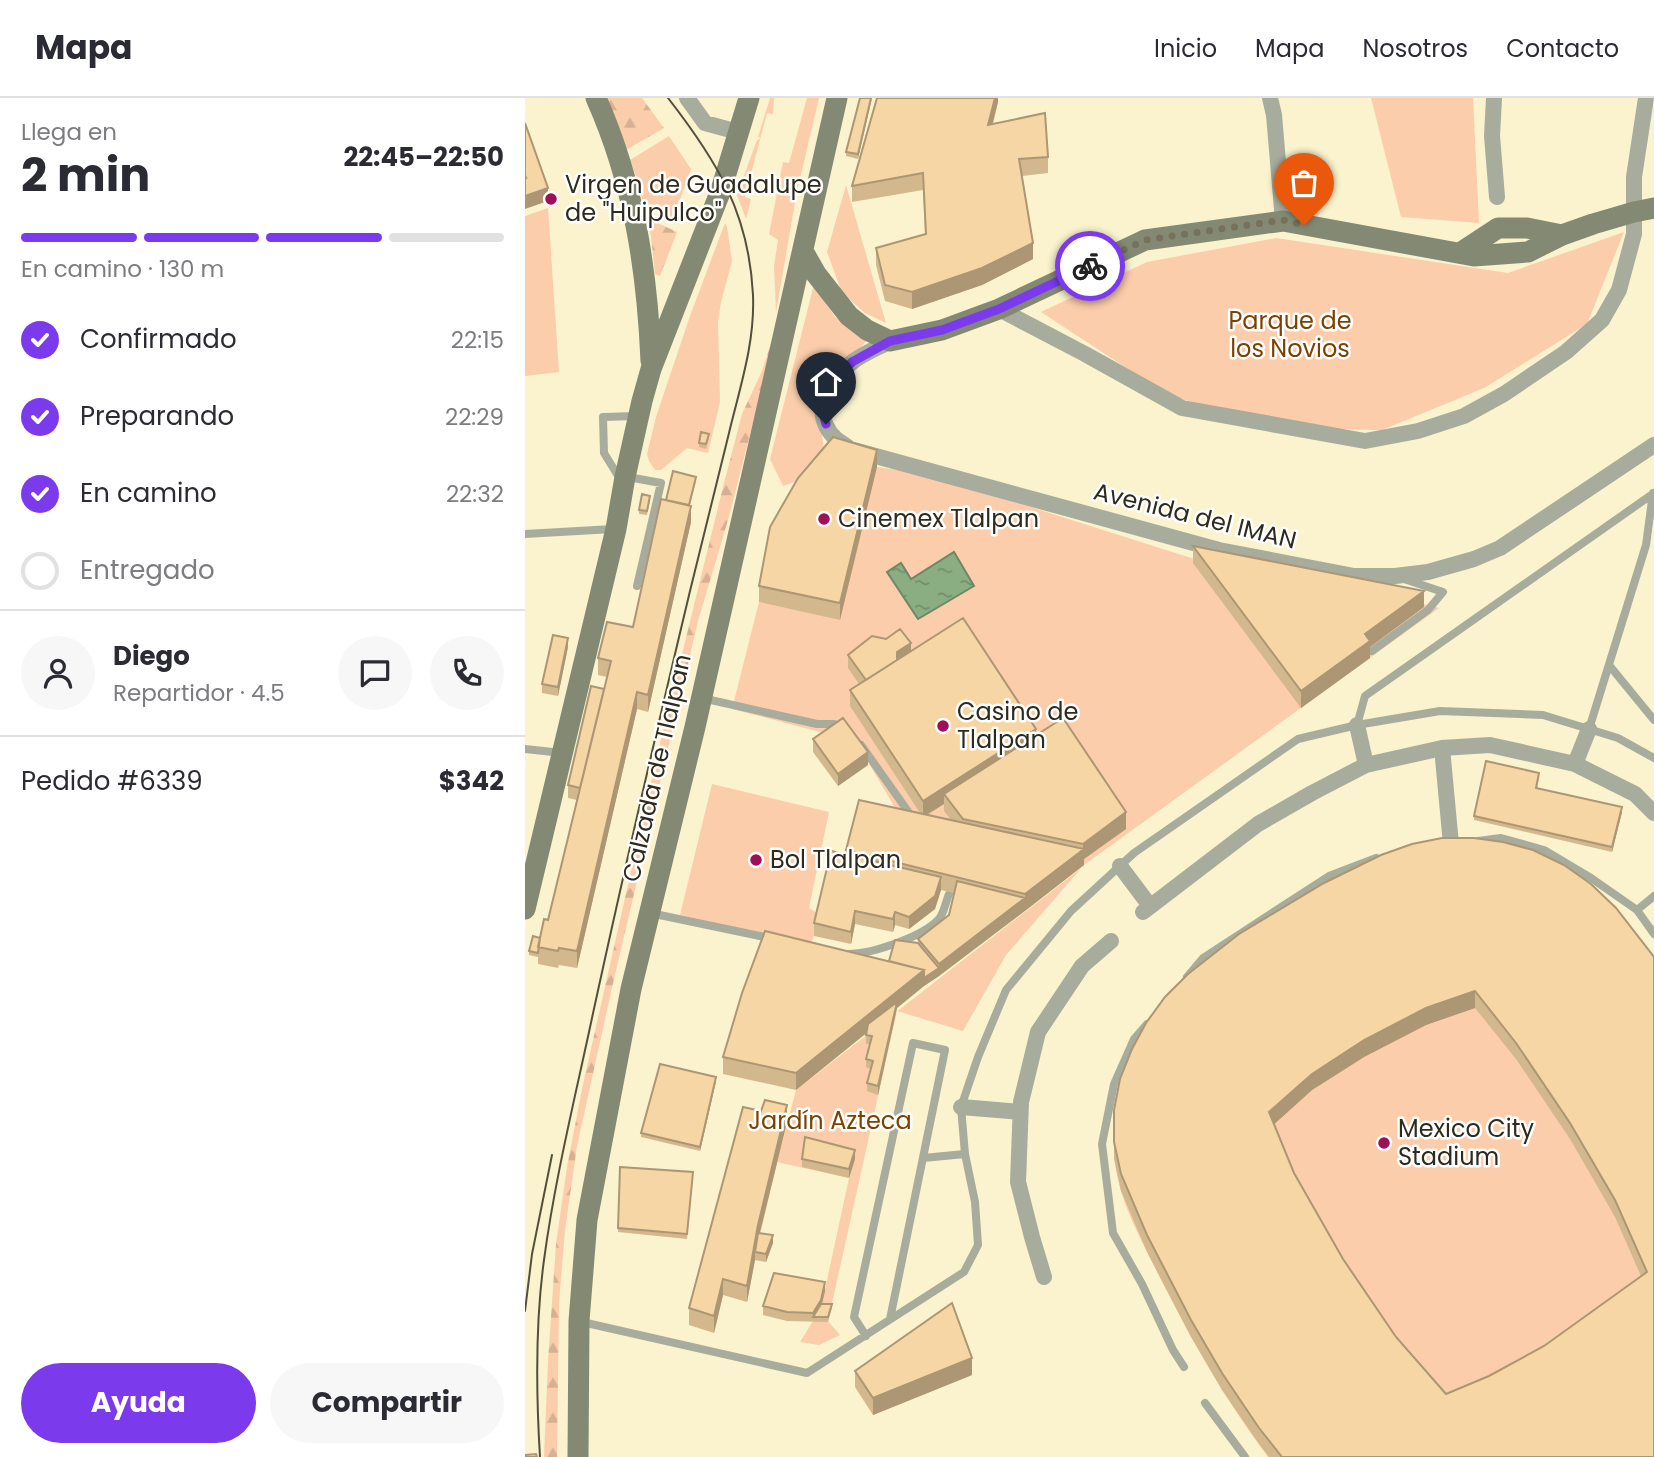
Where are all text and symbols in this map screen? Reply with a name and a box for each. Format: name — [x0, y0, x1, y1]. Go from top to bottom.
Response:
text: Mapa — [35, 24, 133, 71]
text: Inicio — [1154, 32, 1217, 65]
text: Mapa — [1255, 32, 1324, 65]
text: Nosotros — [1362, 32, 1468, 65]
text: Contacto — [1506, 32, 1619, 65]
text: Llega en — [21, 116, 117, 148]
text: 22:45–22:50 — [343, 139, 504, 175]
text: 2 min — [21, 143, 150, 207]
pin — [1274, 153, 1334, 225]
icon: bag — [1285, 164, 1323, 202]
place label: Virgen de Guadalupe de "Huipulco" — [565, 168, 822, 229]
marker: Virgen de Guadalupe de "Huipulco" — [543, 191, 559, 207]
courier — [1055, 231, 1125, 301]
icon: bike — [1071, 247, 1109, 285]
text: En camino · 130 m — [21, 253, 224, 285]
park label: Parque de los Novios — [1228, 304, 1352, 365]
icon: check — [21, 321, 59, 359]
text: Confirmado — [80, 321, 237, 357]
text: 22:15 — [451, 324, 504, 356]
pin — [796, 352, 856, 424]
icon: home — [807, 363, 845, 401]
icon: check — [21, 398, 59, 436]
text: Preparando — [80, 398, 234, 434]
text: 22:29 — [445, 401, 504, 433]
street label: Avenida del IMAN — [1090, 474, 1300, 557]
icon: check — [21, 475, 59, 513]
text: En camino — [80, 475, 217, 511]
text: 22:32 — [446, 478, 504, 510]
place label: Cinemex Tlalpan — [838, 502, 1039, 535]
marker: Cinemex Tlalpan — [816, 511, 832, 527]
text: Entregado — [80, 552, 215, 588]
button: person — [21, 636, 95, 710]
button: chat — [338, 636, 412, 710]
button: phone — [430, 636, 504, 710]
text: Diego — [113, 638, 190, 674]
street label: Calzada de Tlalpan — [614, 651, 699, 885]
text: Repartidor · 4.5 — [113, 677, 285, 709]
place label: Casino de Tlalpan — [957, 695, 1078, 756]
marker: Casino de Tlalpan — [935, 718, 951, 734]
text: Pedido #6339 — [21, 763, 203, 799]
text: $342 — [439, 763, 504, 799]
place label: Bol Tlalpan — [770, 843, 901, 876]
marker: Bol Tlalpan — [748, 852, 764, 868]
park label: Jardín Azteca — [748, 1104, 912, 1137]
place label: Mexico City Stadium — [1398, 1112, 1534, 1173]
marker: Mexico City Stadium — [1376, 1135, 1392, 1151]
button: Ayuda — [21, 1363, 256, 1443]
button: Compartir — [270, 1363, 504, 1443]

